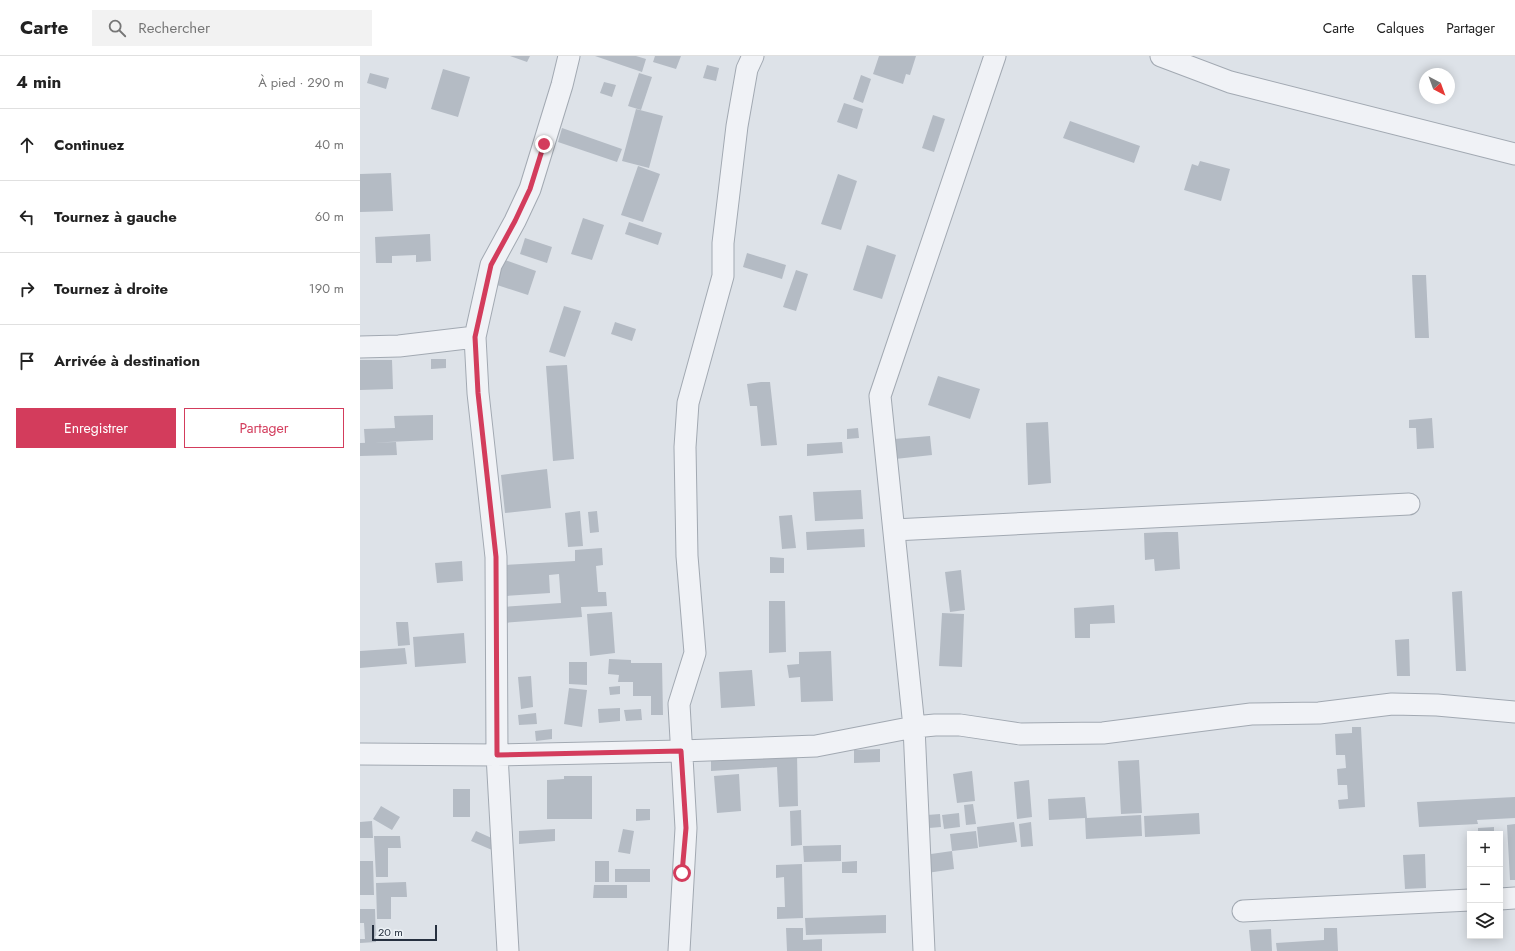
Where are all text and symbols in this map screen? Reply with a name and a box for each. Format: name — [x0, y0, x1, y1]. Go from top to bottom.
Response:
search box — [92, 10, 372, 46]
text: Carte — [20, 14, 68, 41]
icon: search — [106, 17, 128, 39]
text: Rechercher — [138, 17, 210, 39]
text: Carte — [1323, 18, 1354, 38]
text: Calques — [1376, 18, 1424, 38]
text: Partager — [1446, 18, 1495, 38]
north arrow — [1419, 68, 1455, 104]
text: 4 min — [16, 70, 61, 94]
text: À pied · 290 m — [258, 73, 344, 92]
icon: ahead — [16, 134, 38, 156]
text: Continuez — [54, 134, 124, 156]
text: 40 m — [315, 135, 344, 154]
route end — [535, 135, 553, 153]
icon: left — [16, 206, 38, 228]
text: Tournez à gauche — [54, 206, 177, 228]
text: 60 m — [315, 207, 344, 226]
icon: right — [16, 278, 38, 300]
text: Tournez à droite — [54, 278, 168, 300]
text: 190 m — [309, 279, 344, 298]
icon: arrive — [16, 350, 38, 372]
text: Arrivée à destination — [54, 350, 200, 372]
button: Enregistrer — [16, 408, 176, 448]
button: Partager — [184, 408, 344, 448]
map controls — [1467, 831, 1503, 939]
button: + — [1467, 831, 1503, 867]
route start — [673, 864, 691, 882]
button: − — [1467, 867, 1503, 903]
button: layers — [1467, 903, 1503, 939]
scale bar — [372, 923, 437, 942]
text: 20 m — [378, 924, 403, 940]

